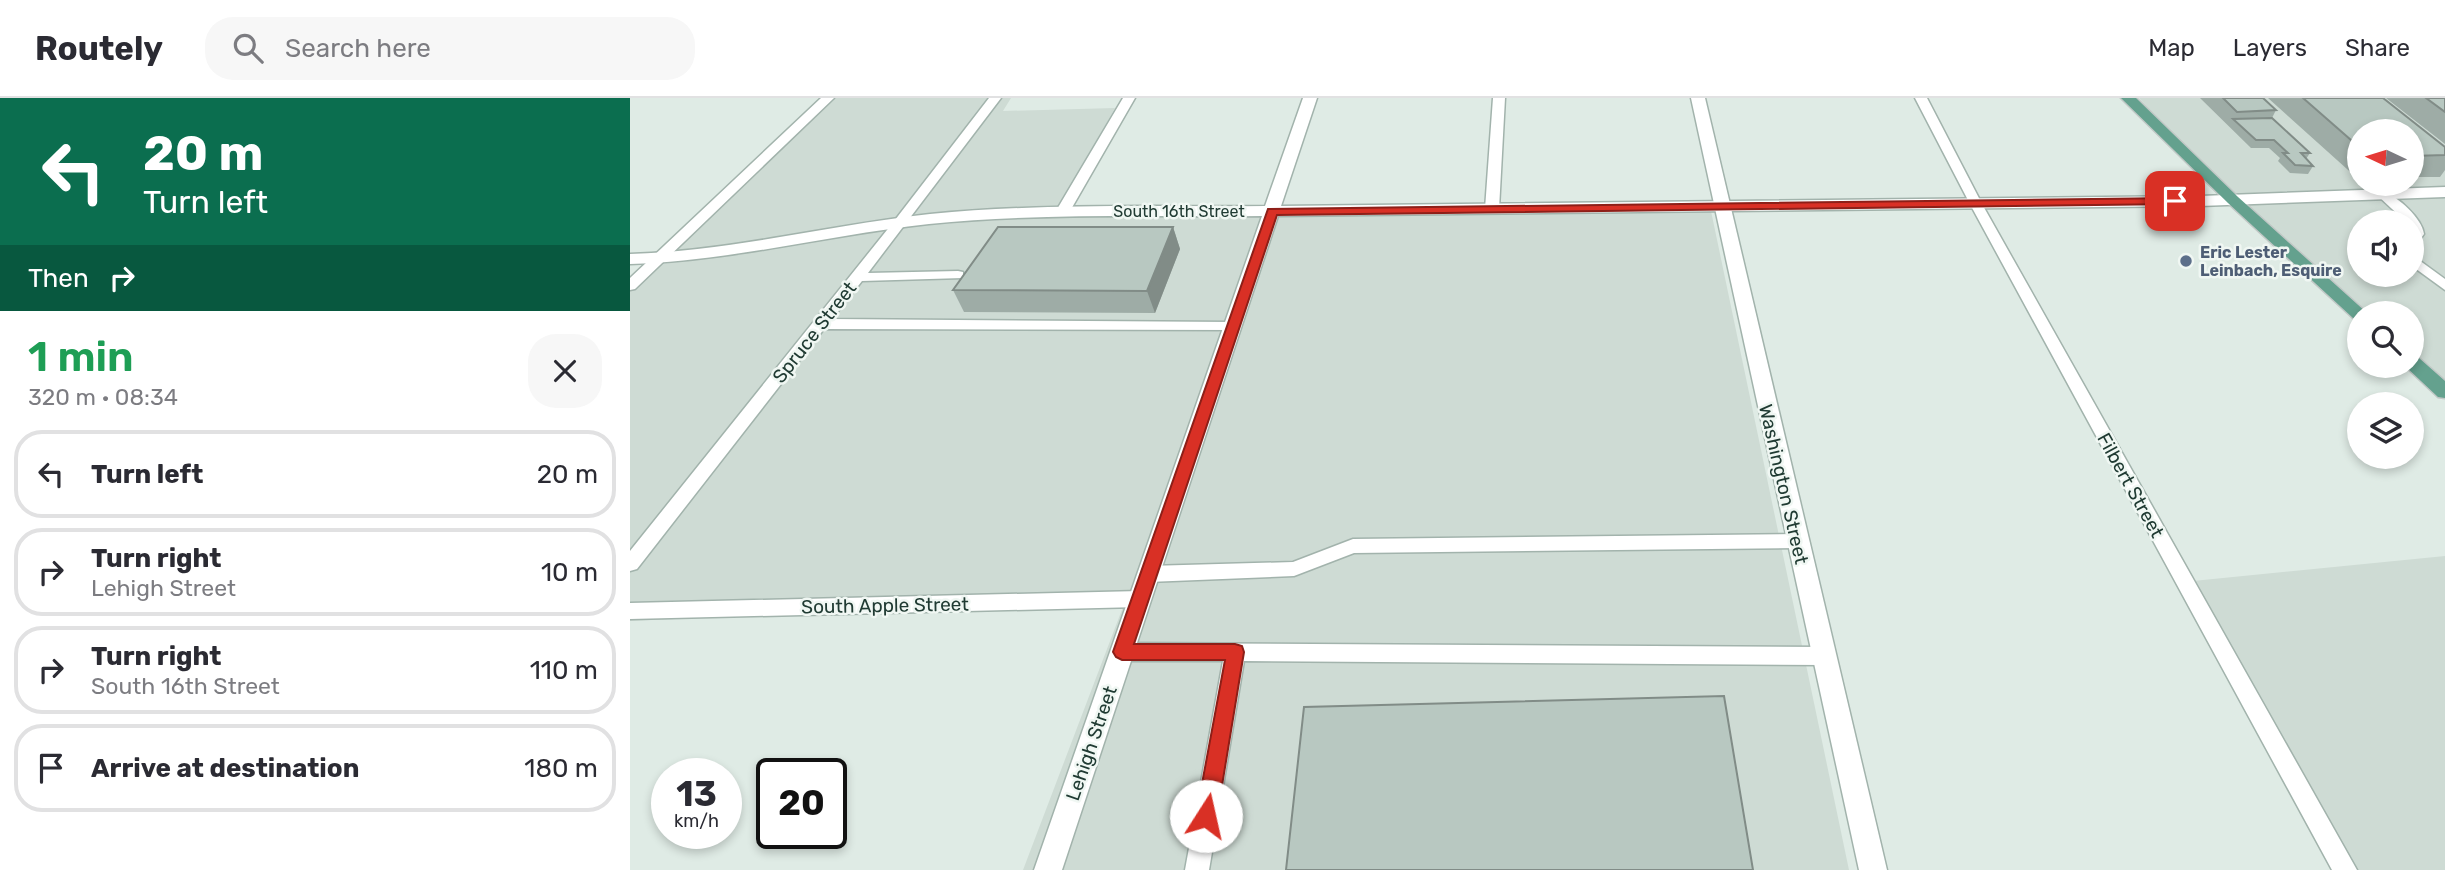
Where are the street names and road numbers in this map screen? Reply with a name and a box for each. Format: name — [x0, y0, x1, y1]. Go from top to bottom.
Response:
street label: South 16th Street — [1113, 202, 1245, 221]
street label: Spruce Street — [768, 277, 862, 388]
street label: Washington Street — [1754, 402, 1813, 567]
street label: Filbert Street — [2092, 429, 2169, 542]
street label: South Apple Street — [801, 593, 970, 618]
street label: Lehigh Street — [1061, 682, 1122, 804]

